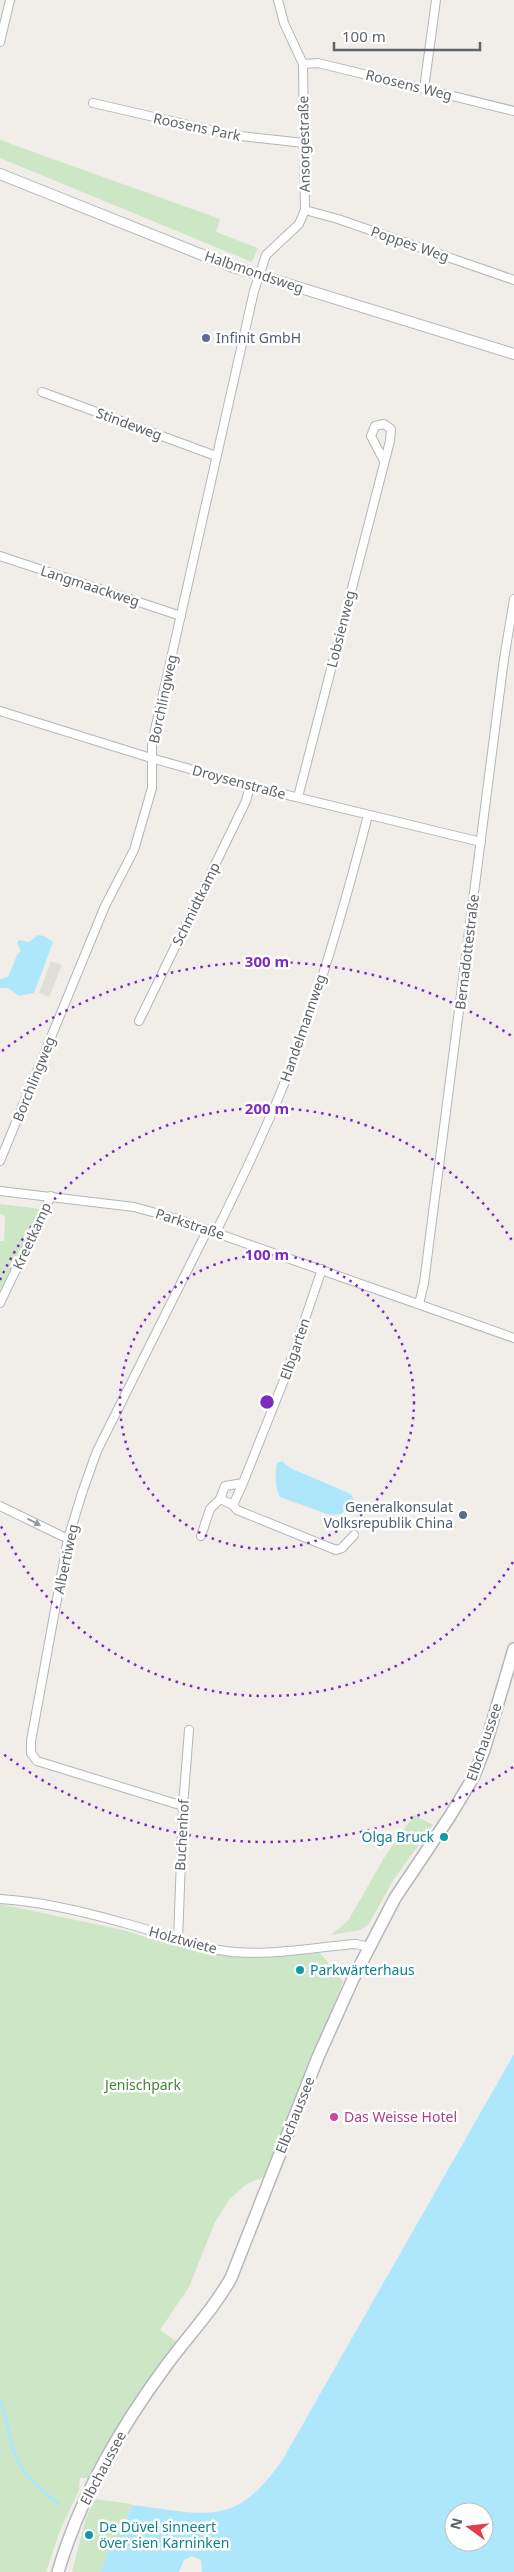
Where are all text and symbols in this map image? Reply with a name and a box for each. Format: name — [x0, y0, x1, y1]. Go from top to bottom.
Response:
scale bar — [334, 20, 480, 52]
text: 100 m — [342, 26, 386, 46]
street label: Roosens Weg — [364, 65, 454, 104]
street label: Ansorgestraße — [293, 95, 314, 193]
street label: Roosens Park — [152, 108, 243, 145]
street label: Poppes Weg — [368, 221, 452, 266]
street label: Halbmondsweg — [202, 246, 306, 297]
place label: Infinit GmbH — [216, 328, 301, 347]
marker: Infinit GmbH — [200, 332, 212, 344]
street label: Stindeweg — [94, 403, 165, 444]
street label: Langmaackweg — [38, 561, 142, 610]
street label: Lobsienweg — [322, 588, 359, 669]
street label: Borchlingweg — [144, 653, 181, 745]
street label: Droysenstraße — [190, 760, 288, 803]
street label: Schmidtkamp — [167, 859, 224, 949]
street label: Bernadottestraße — [450, 893, 483, 1011]
text: 300 m — [245, 951, 289, 971]
street label: Handelmannweg — [275, 971, 330, 1084]
street label: Borchlingweg — [8, 1033, 59, 1124]
text: 200 m — [245, 1098, 289, 1118]
street label: Kreetkamp — [8, 1199, 55, 1272]
street label: Parkstraße — [153, 1203, 227, 1244]
text: 100 m — [245, 1244, 289, 1264]
street label: Elbgarten — [275, 1316, 314, 1382]
centre of rings — [258, 1393, 276, 1411]
place label: Generalkonsulat Volksrepublik China — [323, 1497, 453, 1532]
marker: Generalkonsulat Volksrepublik China — [457, 1509, 469, 1521]
one-way arrow — [27, 1518, 41, 1526]
street label: Albertiweg — [49, 1522, 82, 1596]
street label: Elbchaussee — [461, 1700, 506, 1783]
street label: Buchenhof — [170, 1798, 193, 1871]
place label: Olga Bruck — [362, 1827, 435, 1846]
marker: Olga Bruck — [438, 1831, 450, 1843]
street label: Holztwiete — [147, 1921, 219, 1958]
place label: Parkwärterhaus — [310, 1960, 415, 1979]
marker: Parkwärterhaus — [294, 1964, 306, 1976]
street label: Elbchaussee — [271, 2074, 319, 2156]
park label: Jenischpark — [103, 2075, 181, 2094]
place label: Das Weisse Hotel — [344, 2107, 457, 2126]
marker: Das Weisse Hotel — [328, 2111, 340, 2123]
street label: Elbchaussee — [75, 2427, 130, 2508]
north arrow — [444, 2502, 494, 2552]
text: N — [445, 2516, 467, 2531]
place label: De Düvel sinneert över sien Karninken — [99, 2517, 229, 2552]
marker: De Düvel sinneert över sien Karninken — [83, 2529, 95, 2541]

